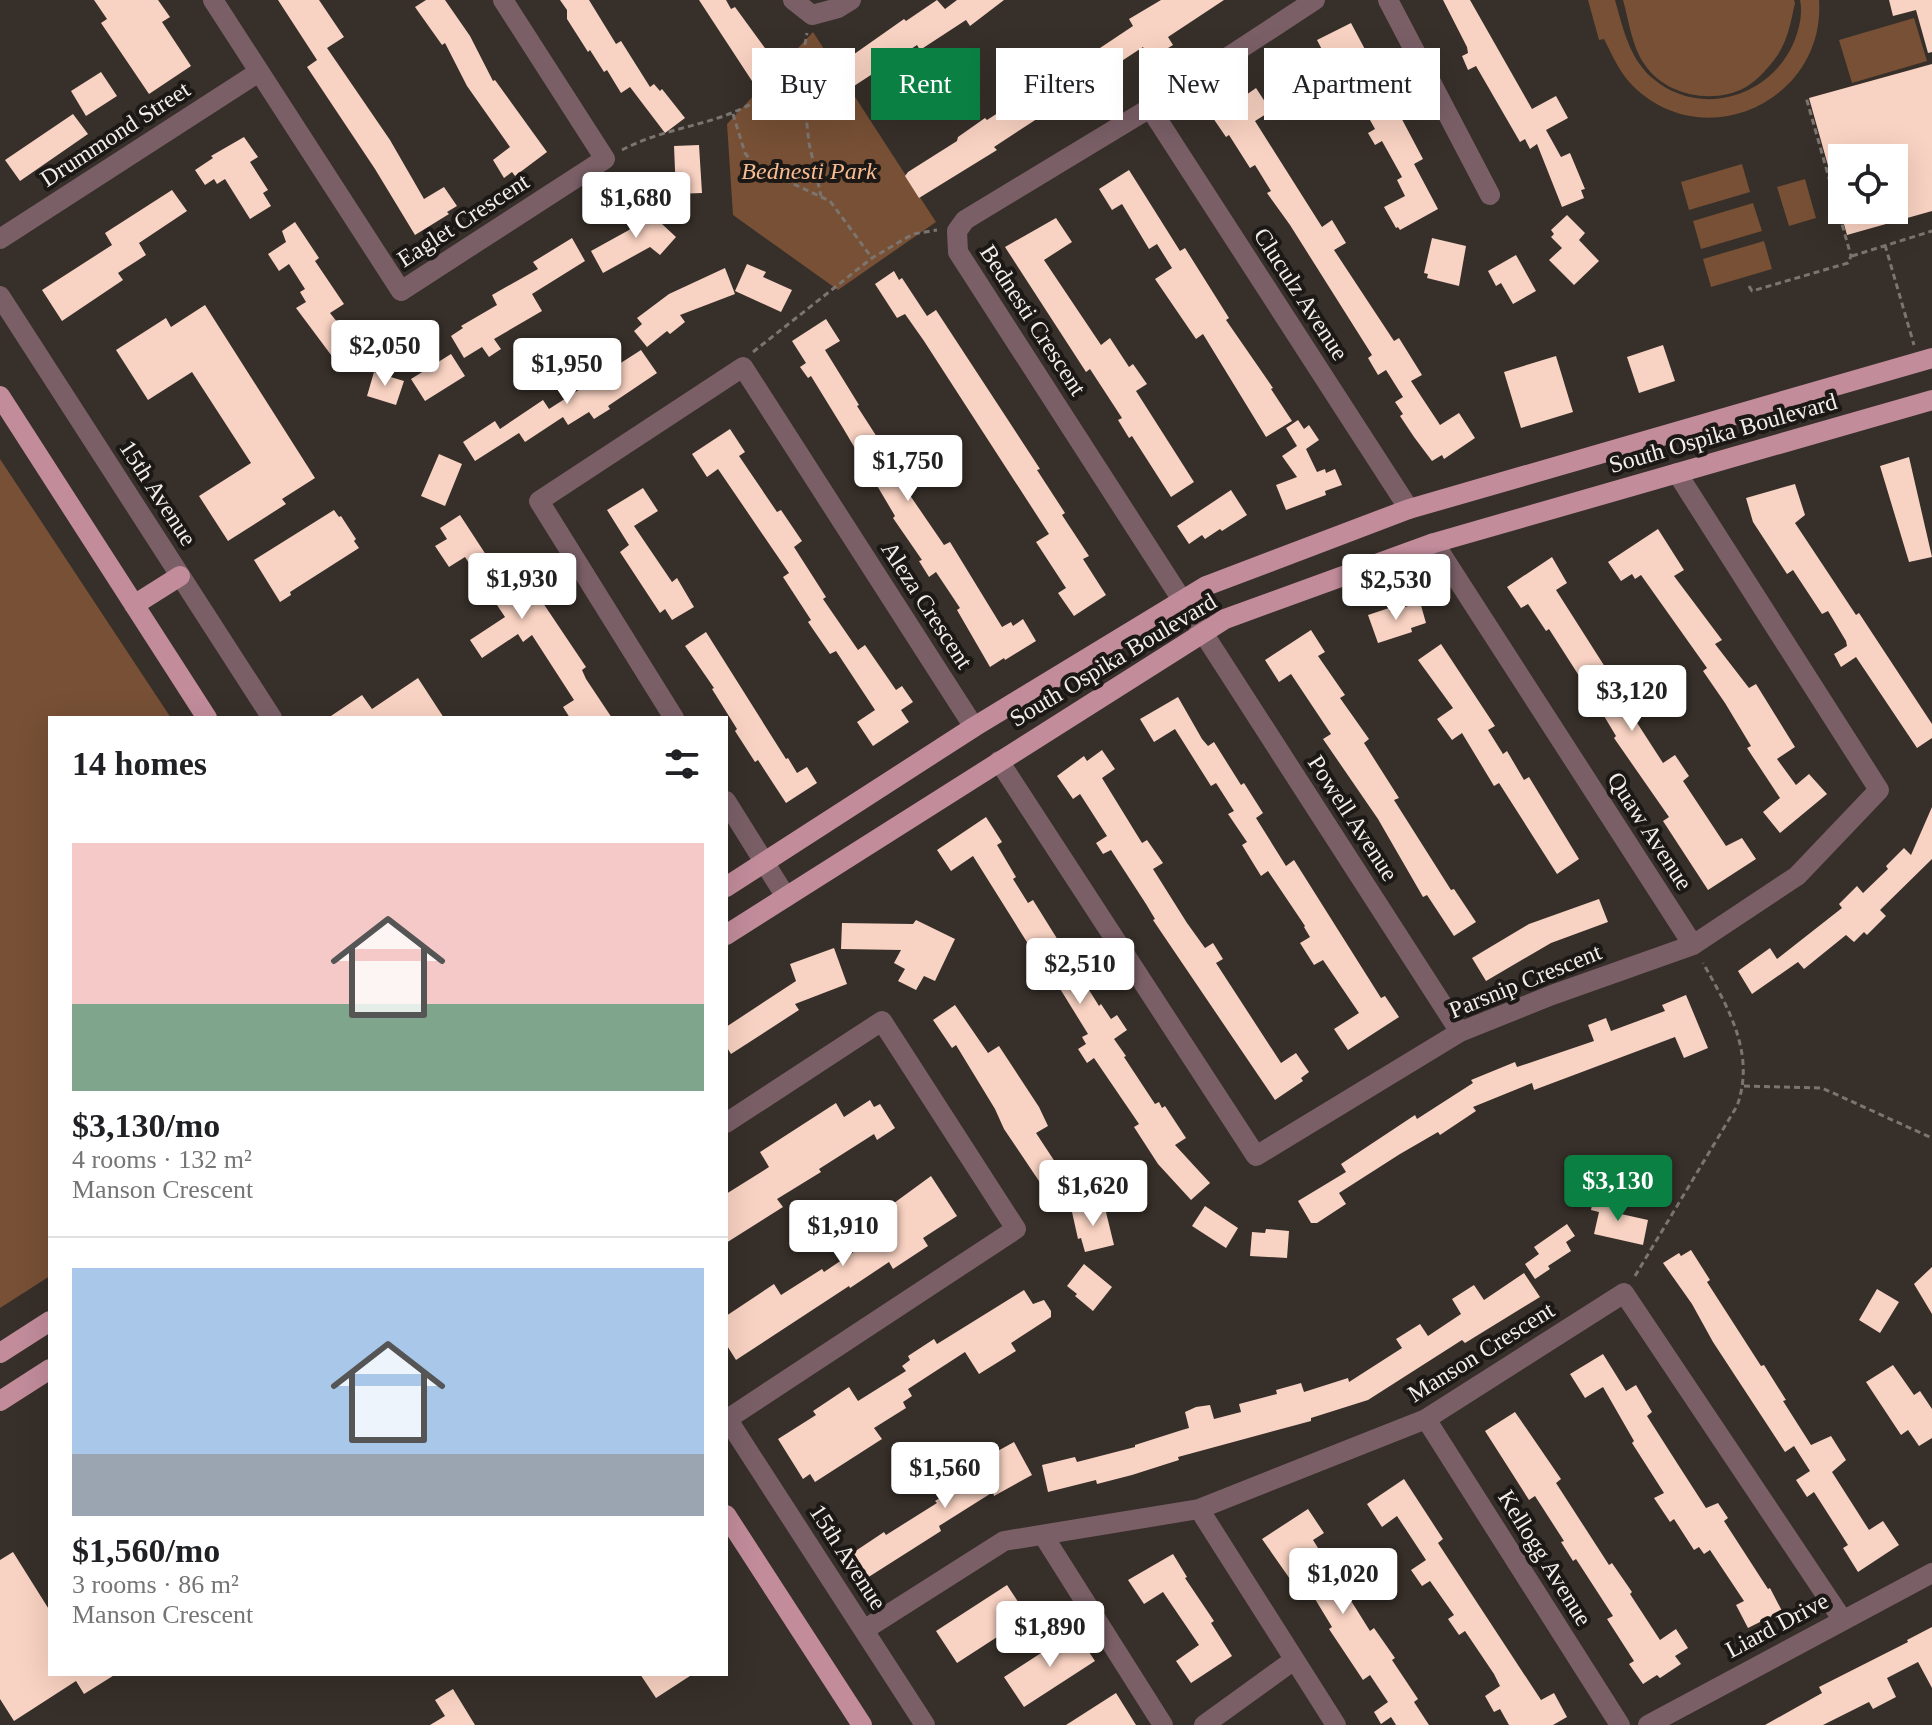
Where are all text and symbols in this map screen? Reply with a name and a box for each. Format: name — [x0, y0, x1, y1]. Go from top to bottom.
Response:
chip: Buy — [752, 48, 855, 120]
chip: Rent — [871, 48, 980, 120]
chip: Filters — [996, 48, 1123, 120]
chip: New — [1139, 48, 1248, 120]
chip: Apartment — [1264, 48, 1440, 120]
street label: Drummond Street — [36, 76, 195, 192]
map controls — [1828, 144, 1908, 224]
button: locate — [1828, 144, 1908, 224]
park label: Bednesti Park — [741, 158, 877, 184]
street label: Eaglet Crescent — [392, 168, 534, 272]
pin: $1,680 — [571, 172, 701, 240]
text: $1,680 — [600, 183, 672, 212]
street label: Cluculz Avenue — [1249, 223, 1353, 365]
street label: Bednesti Crescent — [975, 240, 1091, 400]
pin: $2,050 — [320, 320, 450, 388]
text: $2,050 — [349, 331, 421, 360]
pin: $1,950 — [502, 338, 632, 406]
text: $1,950 — [531, 349, 603, 378]
street label: South Ospika Boulevard — [1606, 388, 1840, 478]
pin: $1,750 — [843, 435, 973, 503]
street label: 15th Avenue — [114, 436, 202, 550]
text: $1,750 — [872, 446, 944, 475]
street label: Aleza Crescent — [876, 537, 978, 674]
pin: $1,930 — [457, 553, 587, 621]
pin: $2,530 — [1331, 554, 1461, 622]
text: $1,930 — [486, 564, 558, 593]
text: $2,530 — [1360, 565, 1432, 594]
street label: South Ospika Boulevard — [1005, 588, 1221, 732]
pin: $3,120 — [1567, 665, 1697, 733]
text: $3,120 — [1596, 676, 1668, 705]
icon: filters — [660, 742, 704, 786]
text: 14 homes — [72, 745, 207, 782]
street label: Powell Avenue — [1303, 750, 1403, 886]
street label: Quaw Avenue — [1602, 767, 1698, 895]
icon: home — [316, 895, 460, 1039]
pin: $2,510 — [1015, 938, 1145, 1006]
street label: Parsnip Crescent — [1445, 938, 1605, 1023]
text: $2,510 — [1044, 949, 1116, 978]
text: $3,130/mo — [72, 1107, 220, 1144]
text: 4 rooms · 132 m² — [72, 1145, 252, 1174]
pin: $3,130 — [1553, 1155, 1683, 1223]
pin: $1,620 — [1028, 1160, 1158, 1228]
text: $3,130 — [1582, 1166, 1654, 1195]
text: $1,620 — [1057, 1171, 1129, 1200]
text: Manson Crescent — [72, 1175, 253, 1204]
pin: $1,910 — [778, 1200, 908, 1268]
text: $1,910 — [807, 1211, 879, 1240]
street label: Manson Crescent — [1403, 1296, 1559, 1407]
icon: home — [316, 1320, 460, 1464]
pin: $1,560 — [880, 1442, 1010, 1510]
text: $1,560 — [909, 1453, 981, 1482]
street label: Kellogg Avenue — [1493, 1485, 1597, 1631]
street label: 15th Avenue — [804, 1500, 892, 1614]
text: $1,560/mo — [72, 1532, 220, 1569]
pin: $1,020 — [1278, 1548, 1408, 1616]
text: $1,020 — [1307, 1559, 1379, 1588]
text: 3 rooms · 86 m² — [72, 1570, 239, 1599]
street label: Liard Drive — [1721, 1587, 1833, 1663]
text: Manson Crescent — [72, 1600, 253, 1629]
pin: $1,890 — [985, 1601, 1115, 1669]
text: $1,890 — [1014, 1612, 1086, 1641]

